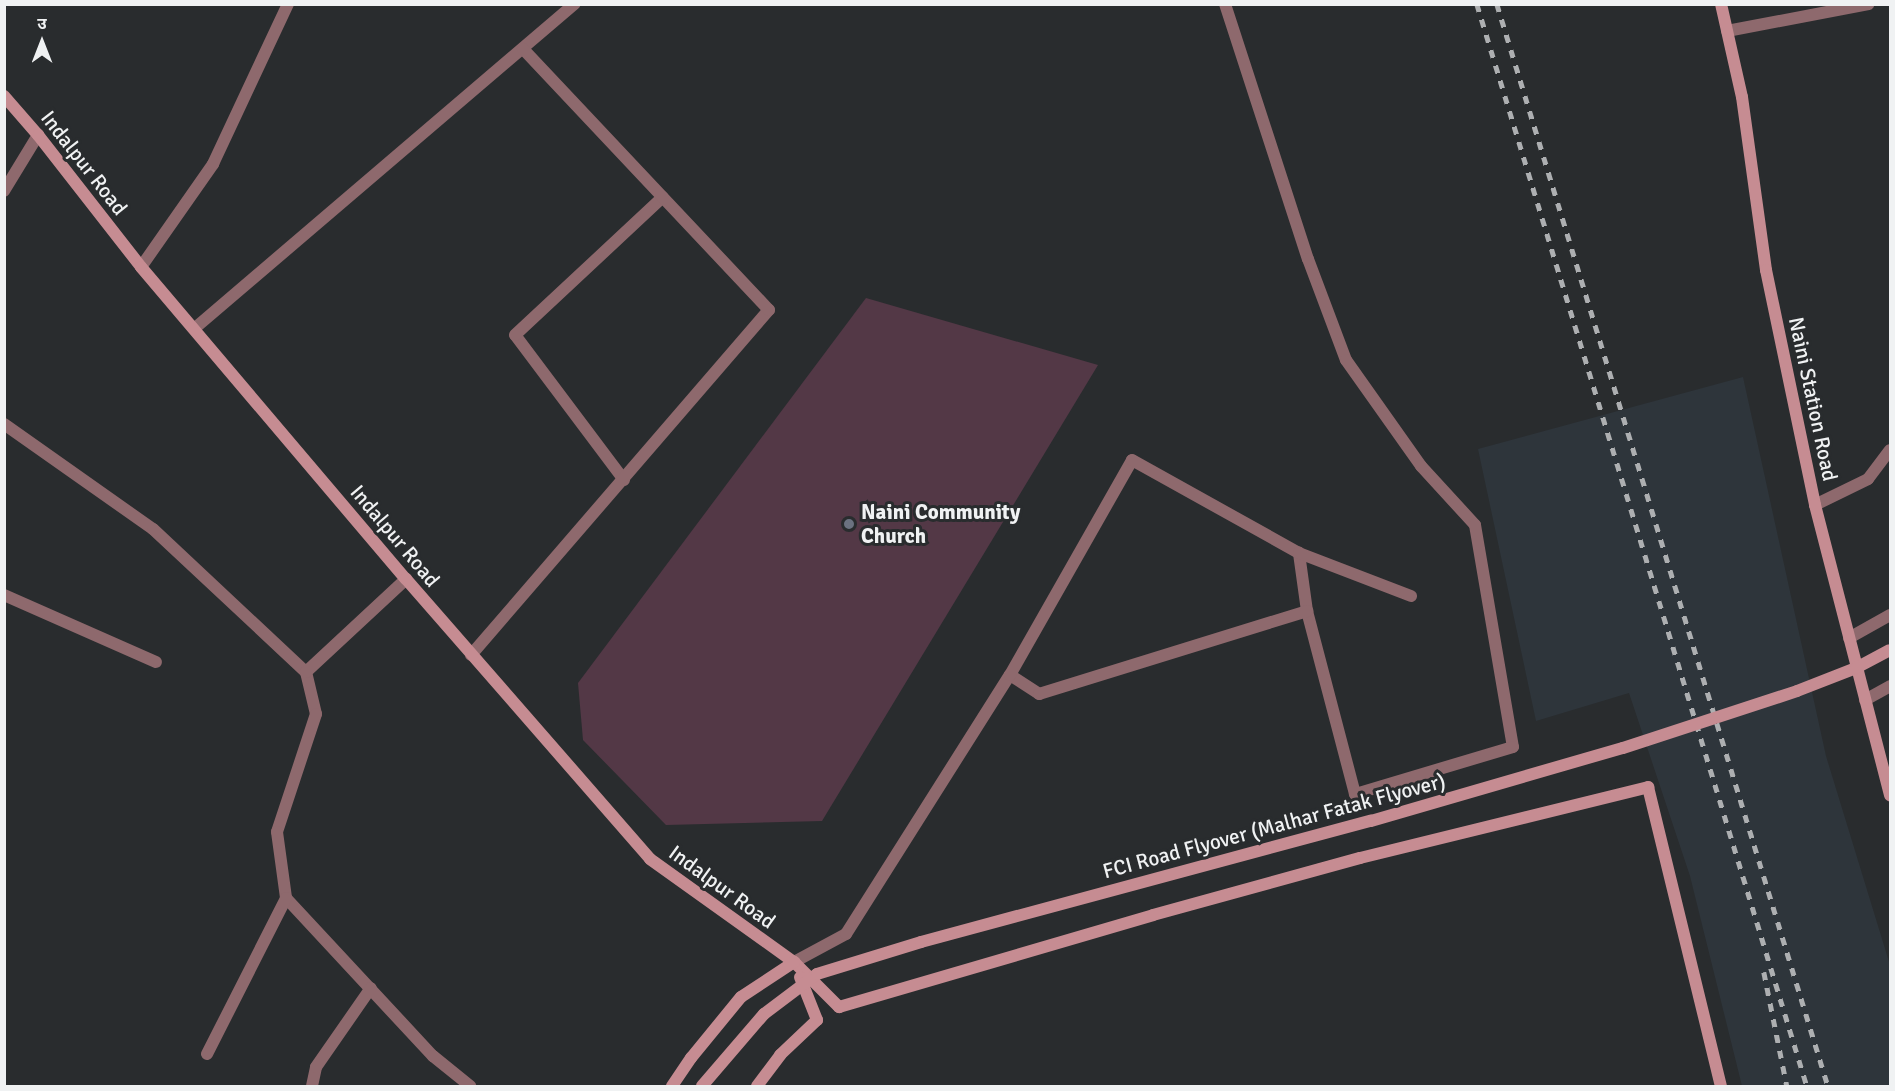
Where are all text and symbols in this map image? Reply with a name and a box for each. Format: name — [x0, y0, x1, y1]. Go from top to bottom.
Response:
north arrow — [12, 12, 72, 72]
text: उ — [37, 14, 47, 34]
street label: Indalpur Road — [35, 106, 133, 220]
street label: Naini Station Road — [1783, 315, 1843, 483]
street label: Indalpur Road — [345, 480, 445, 592]
place label: Naini Community Church — [861, 499, 1020, 549]
marker: Naini Community Church — [842, 517, 856, 531]
street label: FCI Road Flyover (Malhar Fatak Flyover) — [1100, 768, 1448, 884]
street label: Indalpur Road — [664, 840, 780, 934]

